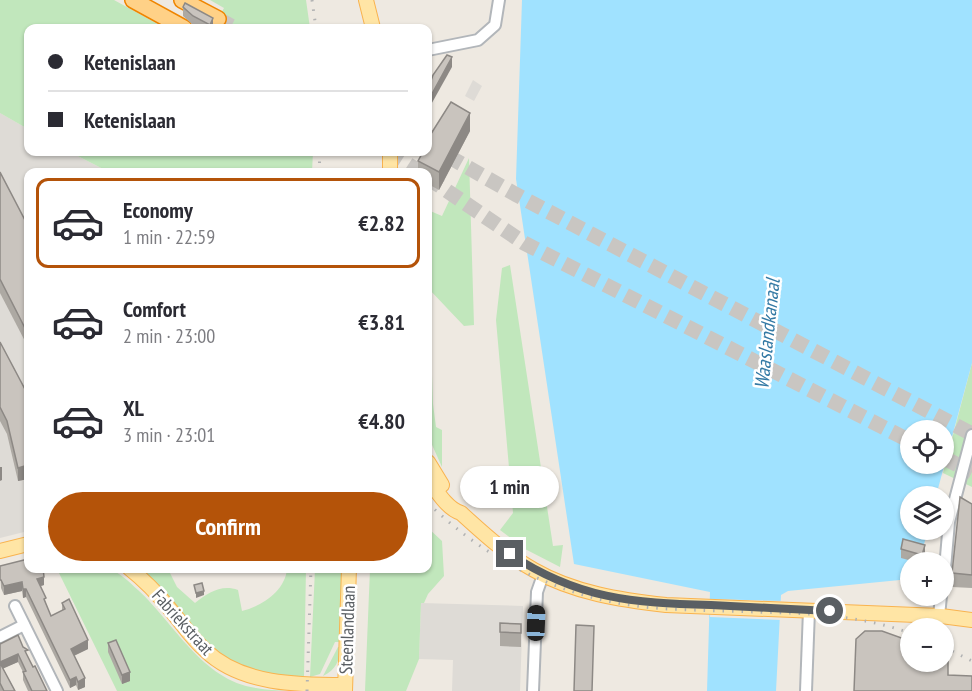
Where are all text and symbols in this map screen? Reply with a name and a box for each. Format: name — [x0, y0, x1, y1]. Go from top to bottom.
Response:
text: Ketenislaan — [84, 48, 176, 76]
text: Ketenislaan — [84, 106, 176, 134]
icon: car — [51, 196, 105, 250]
text: Economy — [123, 196, 193, 224]
text: €2.82 — [358, 209, 405, 237]
text: 1 min · 22:59 — [123, 224, 215, 250]
water label: Waaslandkanaal — [748, 275, 786, 390]
icon: car — [51, 295, 105, 349]
text: Comfort — [123, 295, 186, 323]
text: €3.81 — [358, 308, 405, 336]
text: 2 min · 23:00 — [123, 323, 215, 349]
icon: car — [51, 394, 105, 448]
text: XL — [123, 394, 144, 422]
text: €4.80 — [358, 407, 405, 435]
map controls — [900, 420, 954, 672]
button: locate — [900, 420, 954, 474]
text: 3 min · 23:01 — [123, 422, 215, 448]
callout: 1 min — [460, 467, 560, 509]
text: 1 min — [489, 474, 530, 500]
button: layers — [900, 486, 954, 540]
button: Confirm — [48, 492, 408, 561]
route end — [496, 540, 523, 567]
button: + — [900, 552, 954, 606]
street label: Fabriekstraat — [147, 584, 219, 660]
street label: Steenlandlaan — [334, 585, 360, 675]
route start — [816, 597, 843, 624]
car — [526, 605, 546, 641]
button: − — [900, 618, 954, 672]

